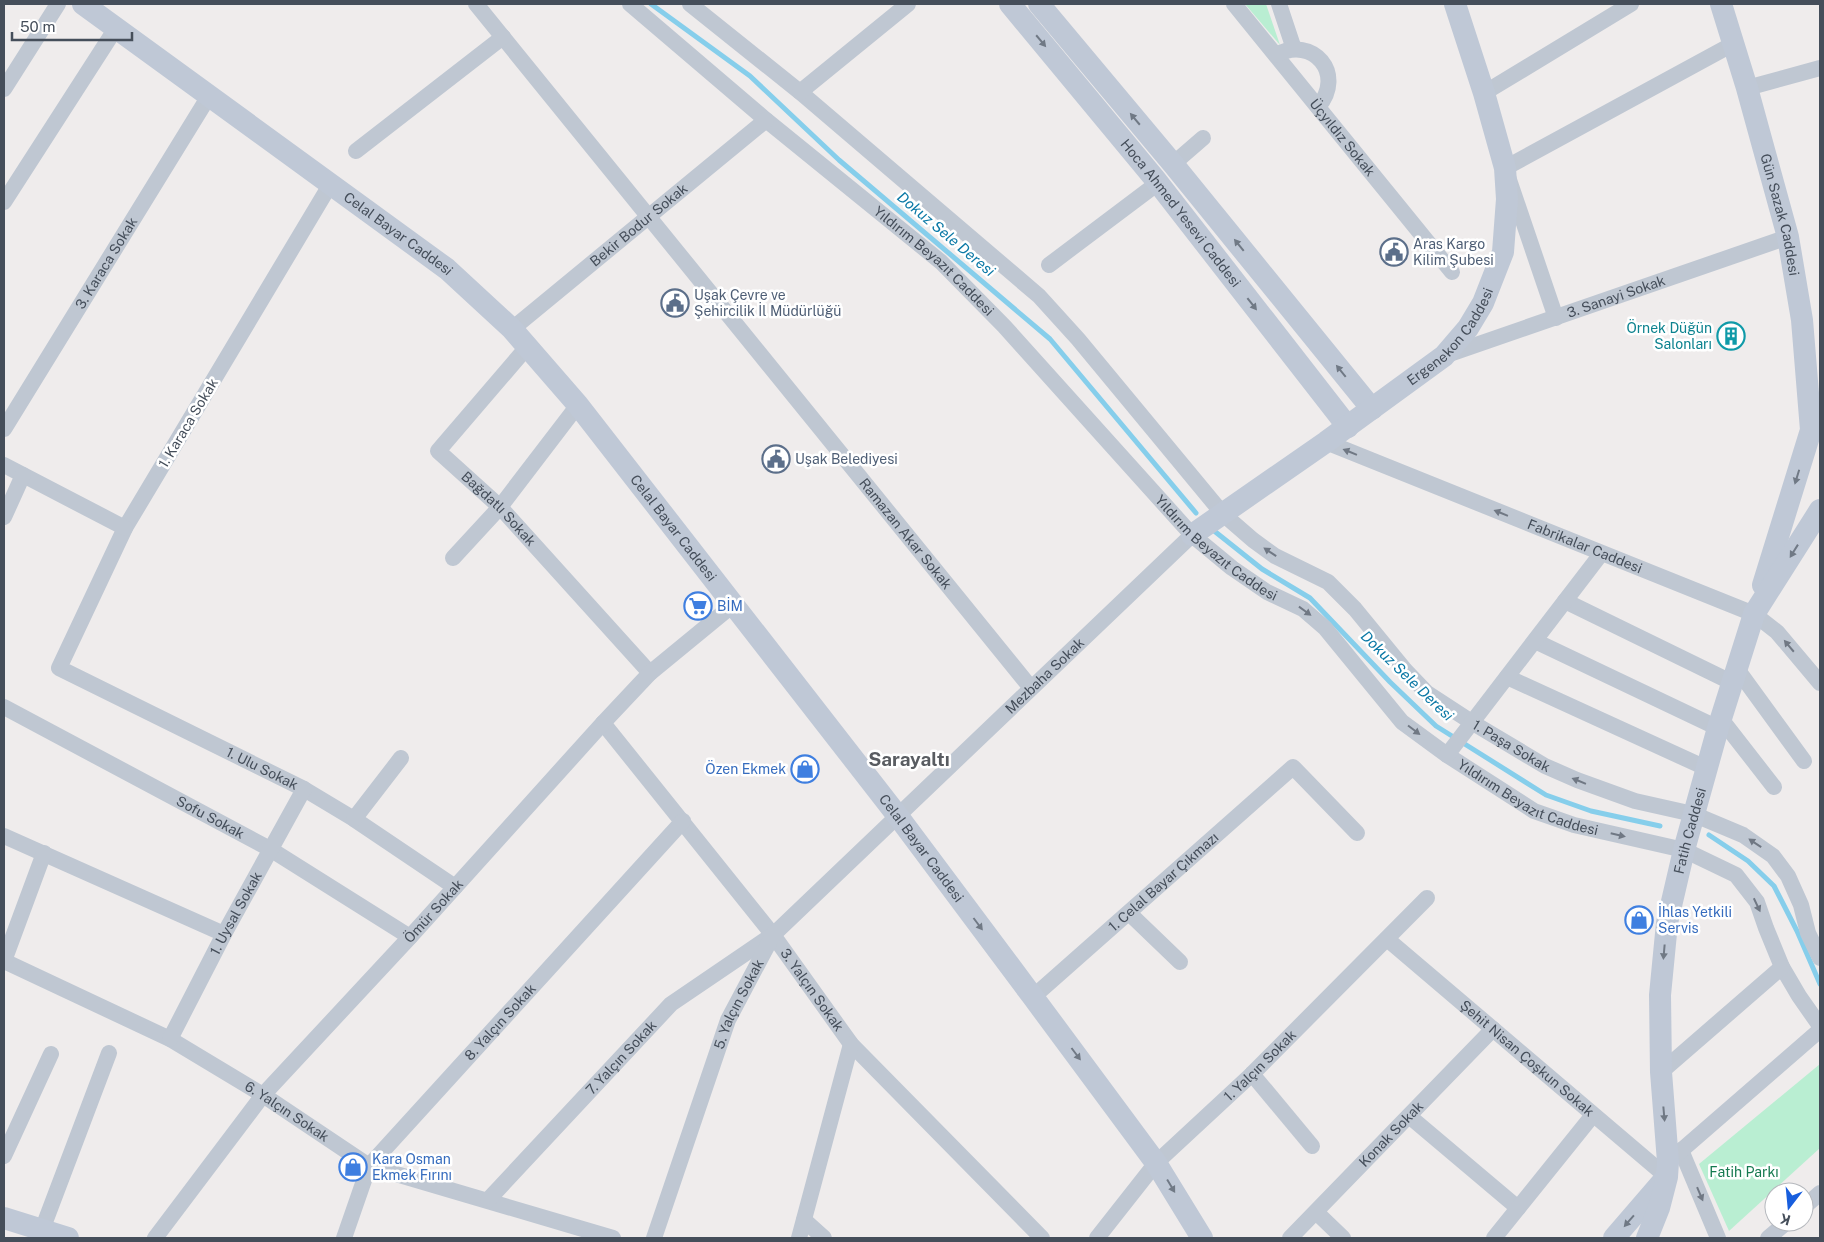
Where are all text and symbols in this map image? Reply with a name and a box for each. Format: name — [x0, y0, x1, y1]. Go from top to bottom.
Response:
scale bar — [12, 10, 132, 42]
text: 50 m — [20, 18, 55, 35]
one-way arrow — [1035, 35, 1046, 48]
street label: Üçyıldız Sokak — [1306, 94, 1379, 179]
one-way arrow — [1130, 113, 1141, 126]
street label: Hoca Ahmed Yesevi Caddesi — [1117, 136, 1244, 290]
street label: Gün Sazak Caddesi — [1757, 152, 1802, 277]
street label: Bekir Bodur Sokak — [587, 180, 691, 269]
water label: Dokuz Sele Deresi — [894, 188, 999, 279]
street label: Celal Bayar Caddesi — [341, 189, 456, 278]
street label: Yıldırım Beyazıt Caddesi — [871, 203, 997, 319]
street label: 3. Karaca Sokak — [72, 214, 141, 312]
place label: Aras Kargo Kilim Şubesi — [1413, 236, 1494, 268]
public building icon: Aras Kargo Kilim Şubesi — [1379, 237, 1409, 267]
one-way arrow — [1233, 238, 1244, 251]
street label: 3. Sanayi Sokak — [1565, 272, 1667, 321]
street label: Ergenekon Caddesi — [1404, 286, 1496, 388]
place label: Uşak Çevre ve Şehircilik İl Müdürlüğü — [694, 287, 841, 319]
public building icon: Uşak Çevre ve Şehircilik İl Müdürlüğü — [660, 288, 690, 318]
one-way arrow — [1247, 297, 1258, 310]
place label: Örnek Düğün Salonları — [1626, 318, 1712, 352]
building icon: Örnek Düğün Salonları — [1716, 321, 1746, 351]
one-way arrow — [1335, 365, 1346, 378]
street label: 1. Karaca Sokak — [155, 375, 221, 471]
public building icon: Uşak Belediyesi — [761, 444, 791, 474]
one-way arrow — [1342, 448, 1357, 456]
place label: Uşak Belediyesi — [795, 451, 898, 467]
street label: Bağdatlı Sokak — [458, 468, 539, 549]
one-way arrow — [1792, 469, 1800, 484]
street label: Celal Bayar Caddesi — [627, 471, 720, 584]
street label: Ramazan Akar Sokak — [856, 475, 955, 592]
street label: Yıldırım Beyazıt Caddesi — [1152, 492, 1280, 604]
one-way arrow — [1493, 509, 1508, 517]
street label: Fabrikalar Caddesi — [1525, 516, 1644, 576]
one-way arrow — [1790, 545, 1799, 558]
one-way arrow — [1263, 547, 1277, 557]
supermarket icon: BİM — [683, 591, 713, 621]
place label: BİM — [717, 596, 743, 614]
one-way arrow — [1298, 606, 1312, 616]
water label: Dokuz Sele Deresi — [1358, 627, 1457, 724]
street label: Mezbaha Sokak — [1002, 634, 1087, 717]
one-way arrow — [1783, 640, 1794, 653]
street label: 1. Paşa Sokak — [1470, 717, 1553, 775]
one-way arrow — [1407, 725, 1421, 735]
street label: 1. Ulu Sokak — [224, 744, 301, 793]
district label: Sarayaltı — [868, 748, 950, 770]
shop icon: Özen Ekmek — [790, 754, 820, 784]
street label: Yıldırım Beyazıt Caddesi — [1455, 756, 1600, 838]
place label: Özen Ekmek — [705, 759, 786, 777]
one-way arrow — [1571, 777, 1586, 785]
street label: Fatih Caddesi — [1671, 786, 1709, 875]
street label: Celal Bayar Caddesi — [876, 791, 967, 905]
street label: Sofu Sokak — [174, 793, 247, 842]
street label: 1. Celal Bayar Çıkmazı — [1105, 829, 1221, 934]
one-way arrow — [1610, 831, 1625, 839]
one-way arrow — [1748, 838, 1761, 848]
street label: 1. Uysal Sokak — [207, 869, 265, 958]
street label: Ömür Sokak — [399, 876, 466, 946]
one-way arrow — [1753, 898, 1762, 913]
place label: İhlas Yetkili Servis — [1658, 902, 1732, 936]
shop icon: İhlas Yetkili Servis — [1624, 905, 1654, 935]
one-way arrow — [973, 917, 984, 930]
one-way arrow — [1660, 944, 1668, 960]
street label: 3. Yalçın Sokak — [777, 945, 847, 1034]
street label: 5. Yalçın Sokak — [711, 956, 767, 1051]
street label: 8. Yalçın Sokak — [461, 980, 539, 1064]
street label: Şehit Nisan Çoşkun Sokak — [1457, 997, 1598, 1120]
street label: 7. Yalçın Sokak — [583, 1017, 660, 1098]
street label: 1. Yalçın Sokak — [1220, 1026, 1299, 1104]
one-way arrow — [1070, 1047, 1081, 1060]
street label: 6. Yalçın Sokak — [242, 1078, 332, 1145]
street label: Konak Sokak — [1356, 1098, 1426, 1170]
one-way arrow — [1660, 1107, 1668, 1123]
place label: Kara Osman Ekmek Fırını — [372, 1151, 452, 1183]
shop icon: Kara Osman Ekmek Fırını — [338, 1152, 368, 1182]
park label: Fatih Parkı — [1709, 1164, 1779, 1180]
one-way arrow — [1166, 1180, 1175, 1193]
north arrow — [1764, 1182, 1814, 1232]
one-way arrow — [1696, 1187, 1704, 1201]
text: K — [1778, 1210, 1792, 1229]
one-way arrow — [1624, 1215, 1635, 1227]

